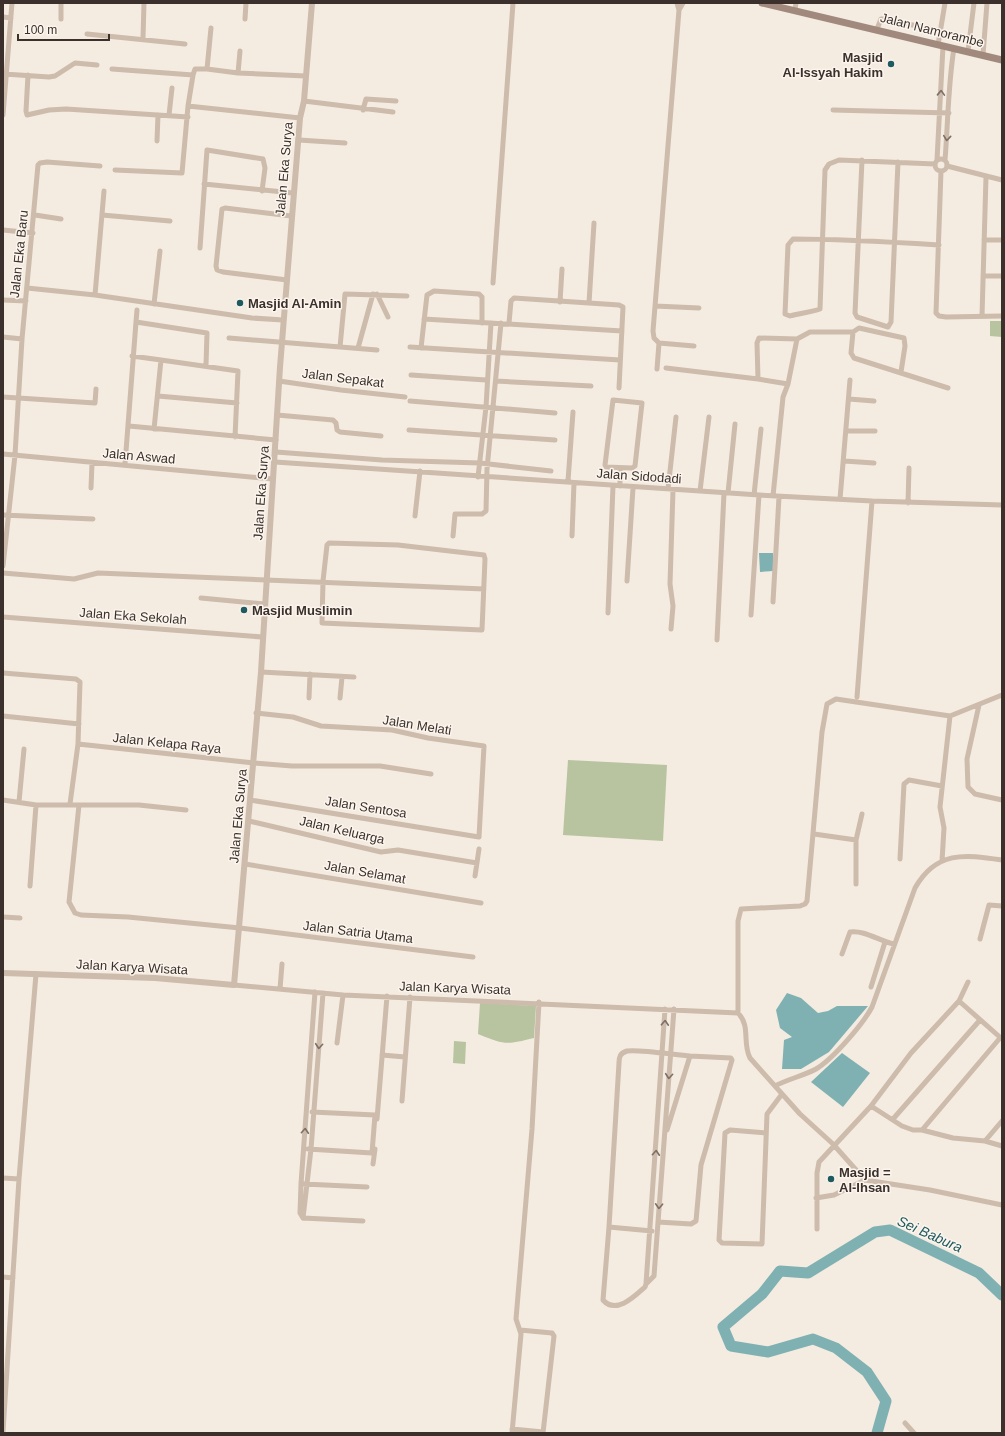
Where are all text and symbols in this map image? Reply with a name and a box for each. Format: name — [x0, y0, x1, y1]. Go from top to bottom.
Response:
street label: Jalan Namorambe — [879, 10, 985, 50]
scale bar — [18, 16, 109, 42]
text: 100 m — [24, 23, 57, 37]
place label: Masjid Al-Issyah Hakim — [783, 50, 883, 80]
marker: Masjid Al-Issyah Hakim — [886, 59, 896, 69]
one-way arrow — [937, 90, 946, 96]
street label: Jalan Eka Surya — [272, 120, 296, 217]
one-way arrow — [943, 135, 952, 141]
street label: Jalan Eka Baru — [7, 209, 31, 299]
place label: Masjid Al-Amin — [248, 296, 341, 311]
marker: Masjid Al-Amin — [235, 298, 245, 308]
street label: Jalan Sepakat — [301, 366, 385, 391]
street label: Jalan Eka Surya — [250, 444, 272, 541]
street label: Jalan Aswad — [102, 445, 176, 467]
street label: Jalan Sidodadi — [596, 466, 682, 486]
place label: Masjid Muslimin — [252, 603, 352, 618]
street label: Jalan Eka Sekolah — [79, 605, 187, 627]
marker: Masjid Muslimin — [239, 605, 249, 615]
street label: Jalan Melati — [382, 712, 453, 738]
street label: Jalan Kelapa Raya — [112, 730, 223, 756]
street label: Jalan Eka Surya — [226, 767, 250, 864]
street label: Jalan Sentosa — [324, 793, 409, 821]
street label: Jalan Keluarga — [298, 813, 387, 847]
street label: Jalan Selamat — [323, 857, 407, 887]
street label: Jalan Satria Utama — [302, 918, 415, 946]
street label: Jalan Karya Wisata — [76, 957, 189, 977]
street label: Jalan Karya Wisata — [399, 979, 512, 997]
one-way arrow — [660, 1020, 669, 1026]
one-way arrow — [314, 1043, 323, 1049]
one-way arrow — [665, 1073, 674, 1079]
one-way arrow — [301, 1128, 310, 1134]
one-way arrow — [651, 1149, 660, 1156]
place label: Masjid = Al-Ihsan — [839, 1165, 891, 1195]
marker: Masjid = Al-Ihsan — [826, 1174, 836, 1184]
one-way arrow — [655, 1203, 664, 1209]
water label: Sei Babura — [895, 1213, 965, 1255]

